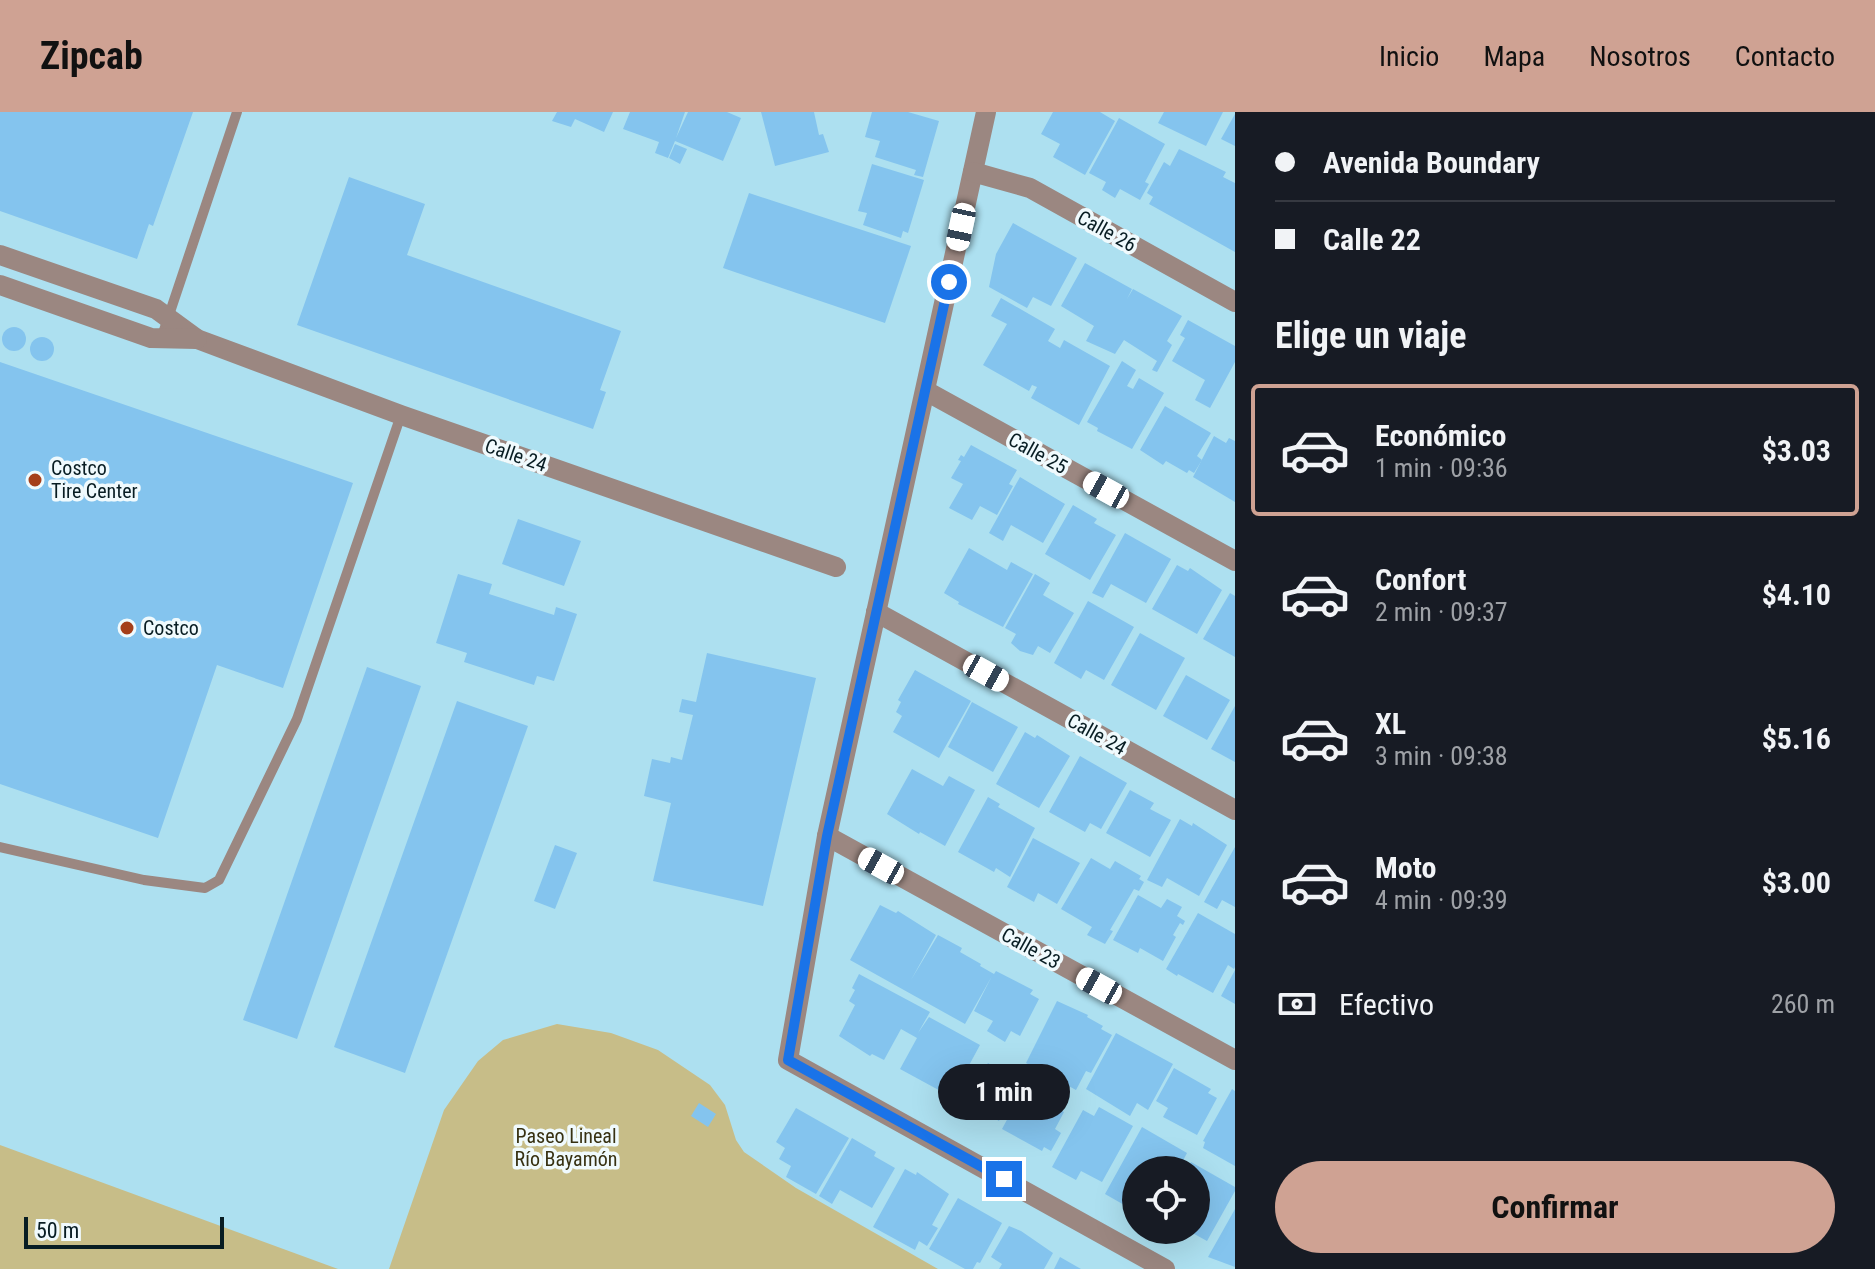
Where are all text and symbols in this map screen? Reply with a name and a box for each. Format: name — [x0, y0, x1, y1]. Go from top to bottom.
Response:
text: Zipcab — [40, 34, 143, 78]
text: Inicio — [1379, 40, 1439, 73]
text: Mapa — [1483, 40, 1545, 73]
text: Nosotros — [1589, 40, 1691, 73]
text: Contacto — [1735, 40, 1835, 73]
text: Avenida Boundary — [1323, 145, 1540, 180]
car — [944, 201, 978, 253]
street label: Calle 26 — [1073, 205, 1141, 257]
text: Calle 22 — [1323, 222, 1421, 257]
route start — [931, 264, 967, 300]
text: Elige un viaje — [1275, 315, 1466, 357]
icon: car — [1279, 414, 1351, 486]
text: Económico — [1375, 418, 1506, 453]
street label: Calle 25 — [1004, 427, 1072, 479]
street label: Calle 24 — [482, 433, 550, 477]
text: $3.03 — [1762, 433, 1831, 468]
text: 1 min · 09:36 — [1375, 453, 1508, 483]
place label: Costco Tire Center — [51, 456, 138, 503]
car — [1079, 468, 1133, 512]
marker: Costco Tire Center — [26, 471, 44, 489]
icon: car — [1279, 558, 1351, 630]
text: Confort — [1375, 562, 1466, 597]
text: $4.10 — [1762, 577, 1831, 612]
text: 2 min · 09:37 — [1375, 597, 1508, 627]
place label: Costco — [143, 616, 199, 640]
marker: Costco — [118, 619, 136, 637]
car — [959, 651, 1013, 695]
icon: car — [1279, 702, 1351, 774]
text: XL — [1375, 706, 1406, 741]
street label: Calle 24 — [1063, 708, 1131, 760]
text: $5.16 — [1762, 721, 1831, 756]
text: 3 min · 09:38 — [1375, 741, 1508, 771]
car — [854, 844, 908, 888]
icon: car — [1279, 846, 1351, 918]
text: Moto — [1375, 850, 1436, 885]
text: $3.00 — [1762, 865, 1831, 900]
text: 4 min · 09:39 — [1375, 885, 1508, 915]
street label: Calle 23 — [997, 922, 1065, 974]
car — [1072, 964, 1126, 1008]
icon: cash — [1275, 982, 1319, 1026]
text: Efectivo — [1339, 987, 1434, 1022]
text: 260 m — [1771, 989, 1835, 1019]
callout: 1 min — [938, 1063, 1070, 1119]
text: 1 min — [975, 1077, 1033, 1107]
park label: Paseo Lineal Río Bayamón — [515, 1124, 617, 1171]
map controls — [1122, 1156, 1210, 1244]
button: locate — [1122, 1156, 1210, 1244]
route end — [986, 1161, 1022, 1197]
button: Confirmar — [1275, 1161, 1835, 1253]
scale bar — [24, 1213, 224, 1249]
text: 50 m — [36, 1218, 79, 1243]

